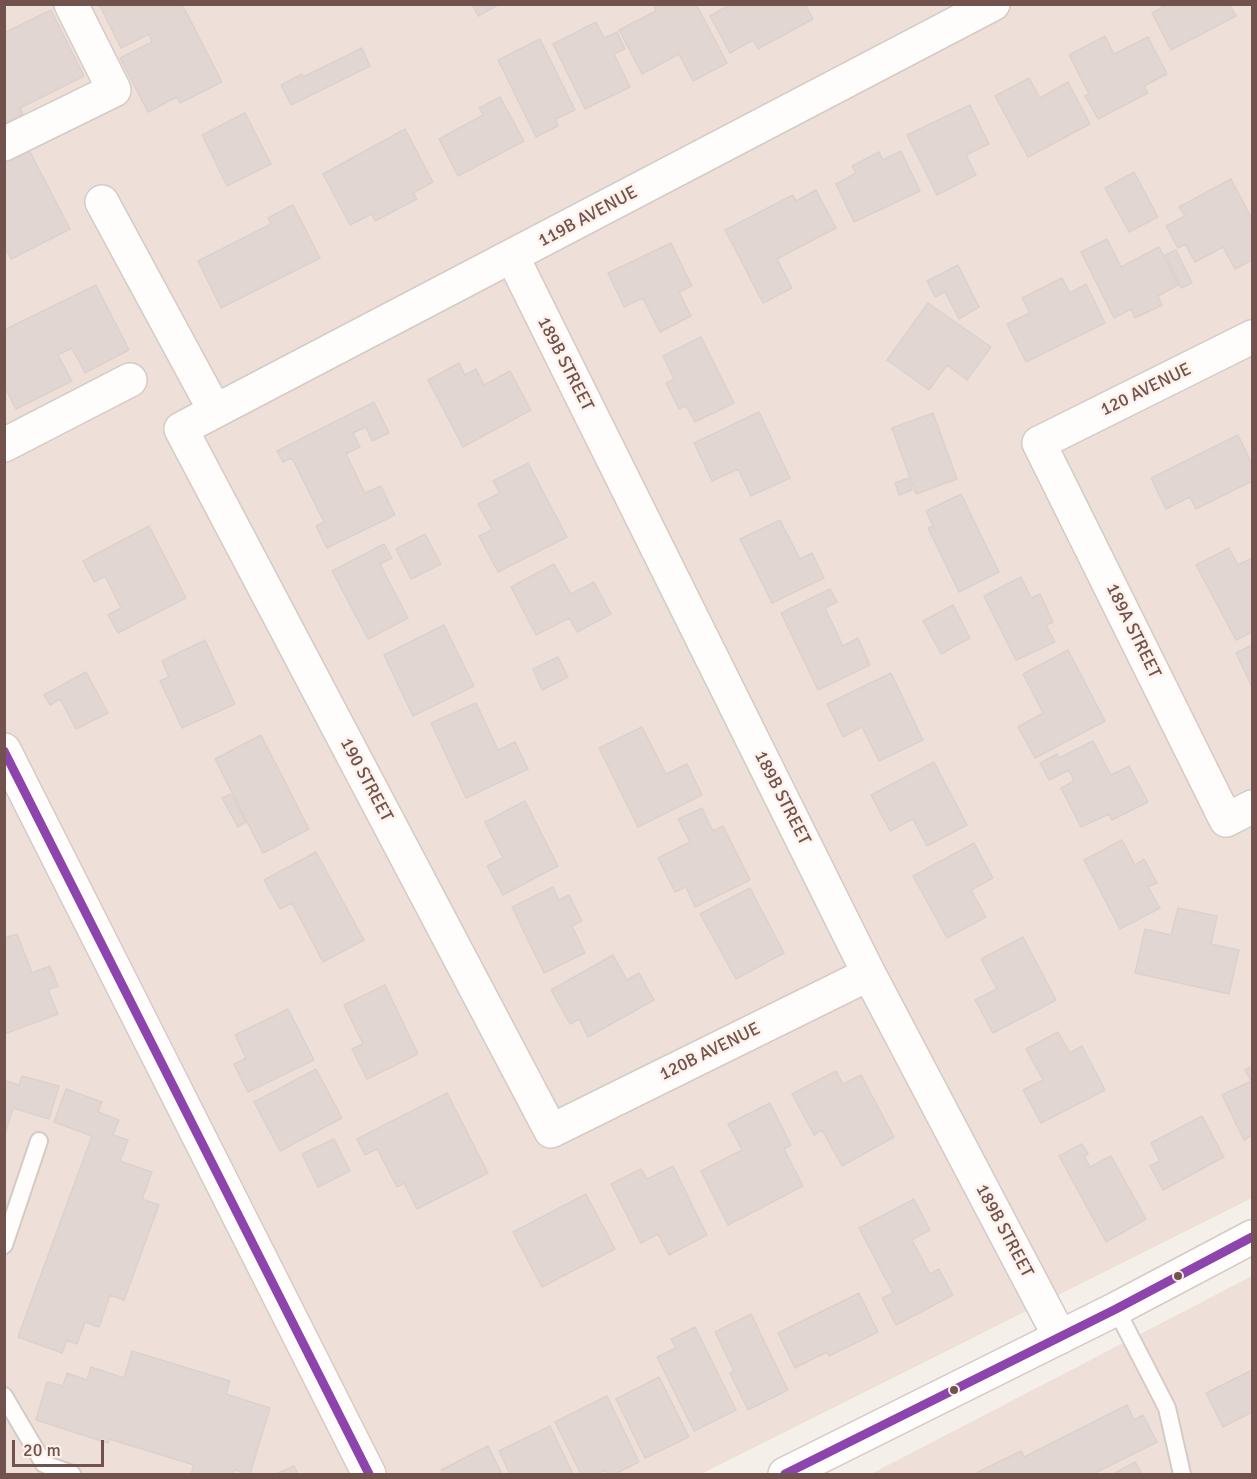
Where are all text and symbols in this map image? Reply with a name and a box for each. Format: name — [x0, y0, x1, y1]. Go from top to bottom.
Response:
street label: 119B AVENUE — [535, 182, 641, 252]
street label: 189B STREET — [532, 313, 598, 415]
street label: 120 AVENUE — [1097, 359, 1195, 421]
street label: 189A STREET — [1101, 580, 1165, 682]
street label: 190 STREET — [335, 735, 397, 825]
street label: 189B STREET — [749, 747, 815, 849]
street label: 120B AVENUE — [656, 1018, 764, 1086]
street label: 189B STREET — [970, 1181, 1038, 1281]
unlabelled marker — [1172, 1270, 1184, 1282]
unlabelled marker — [948, 1384, 960, 1396]
scale bar — [15, 1428, 106, 1466]
text: 20 m — [23, 1439, 61, 1461]

